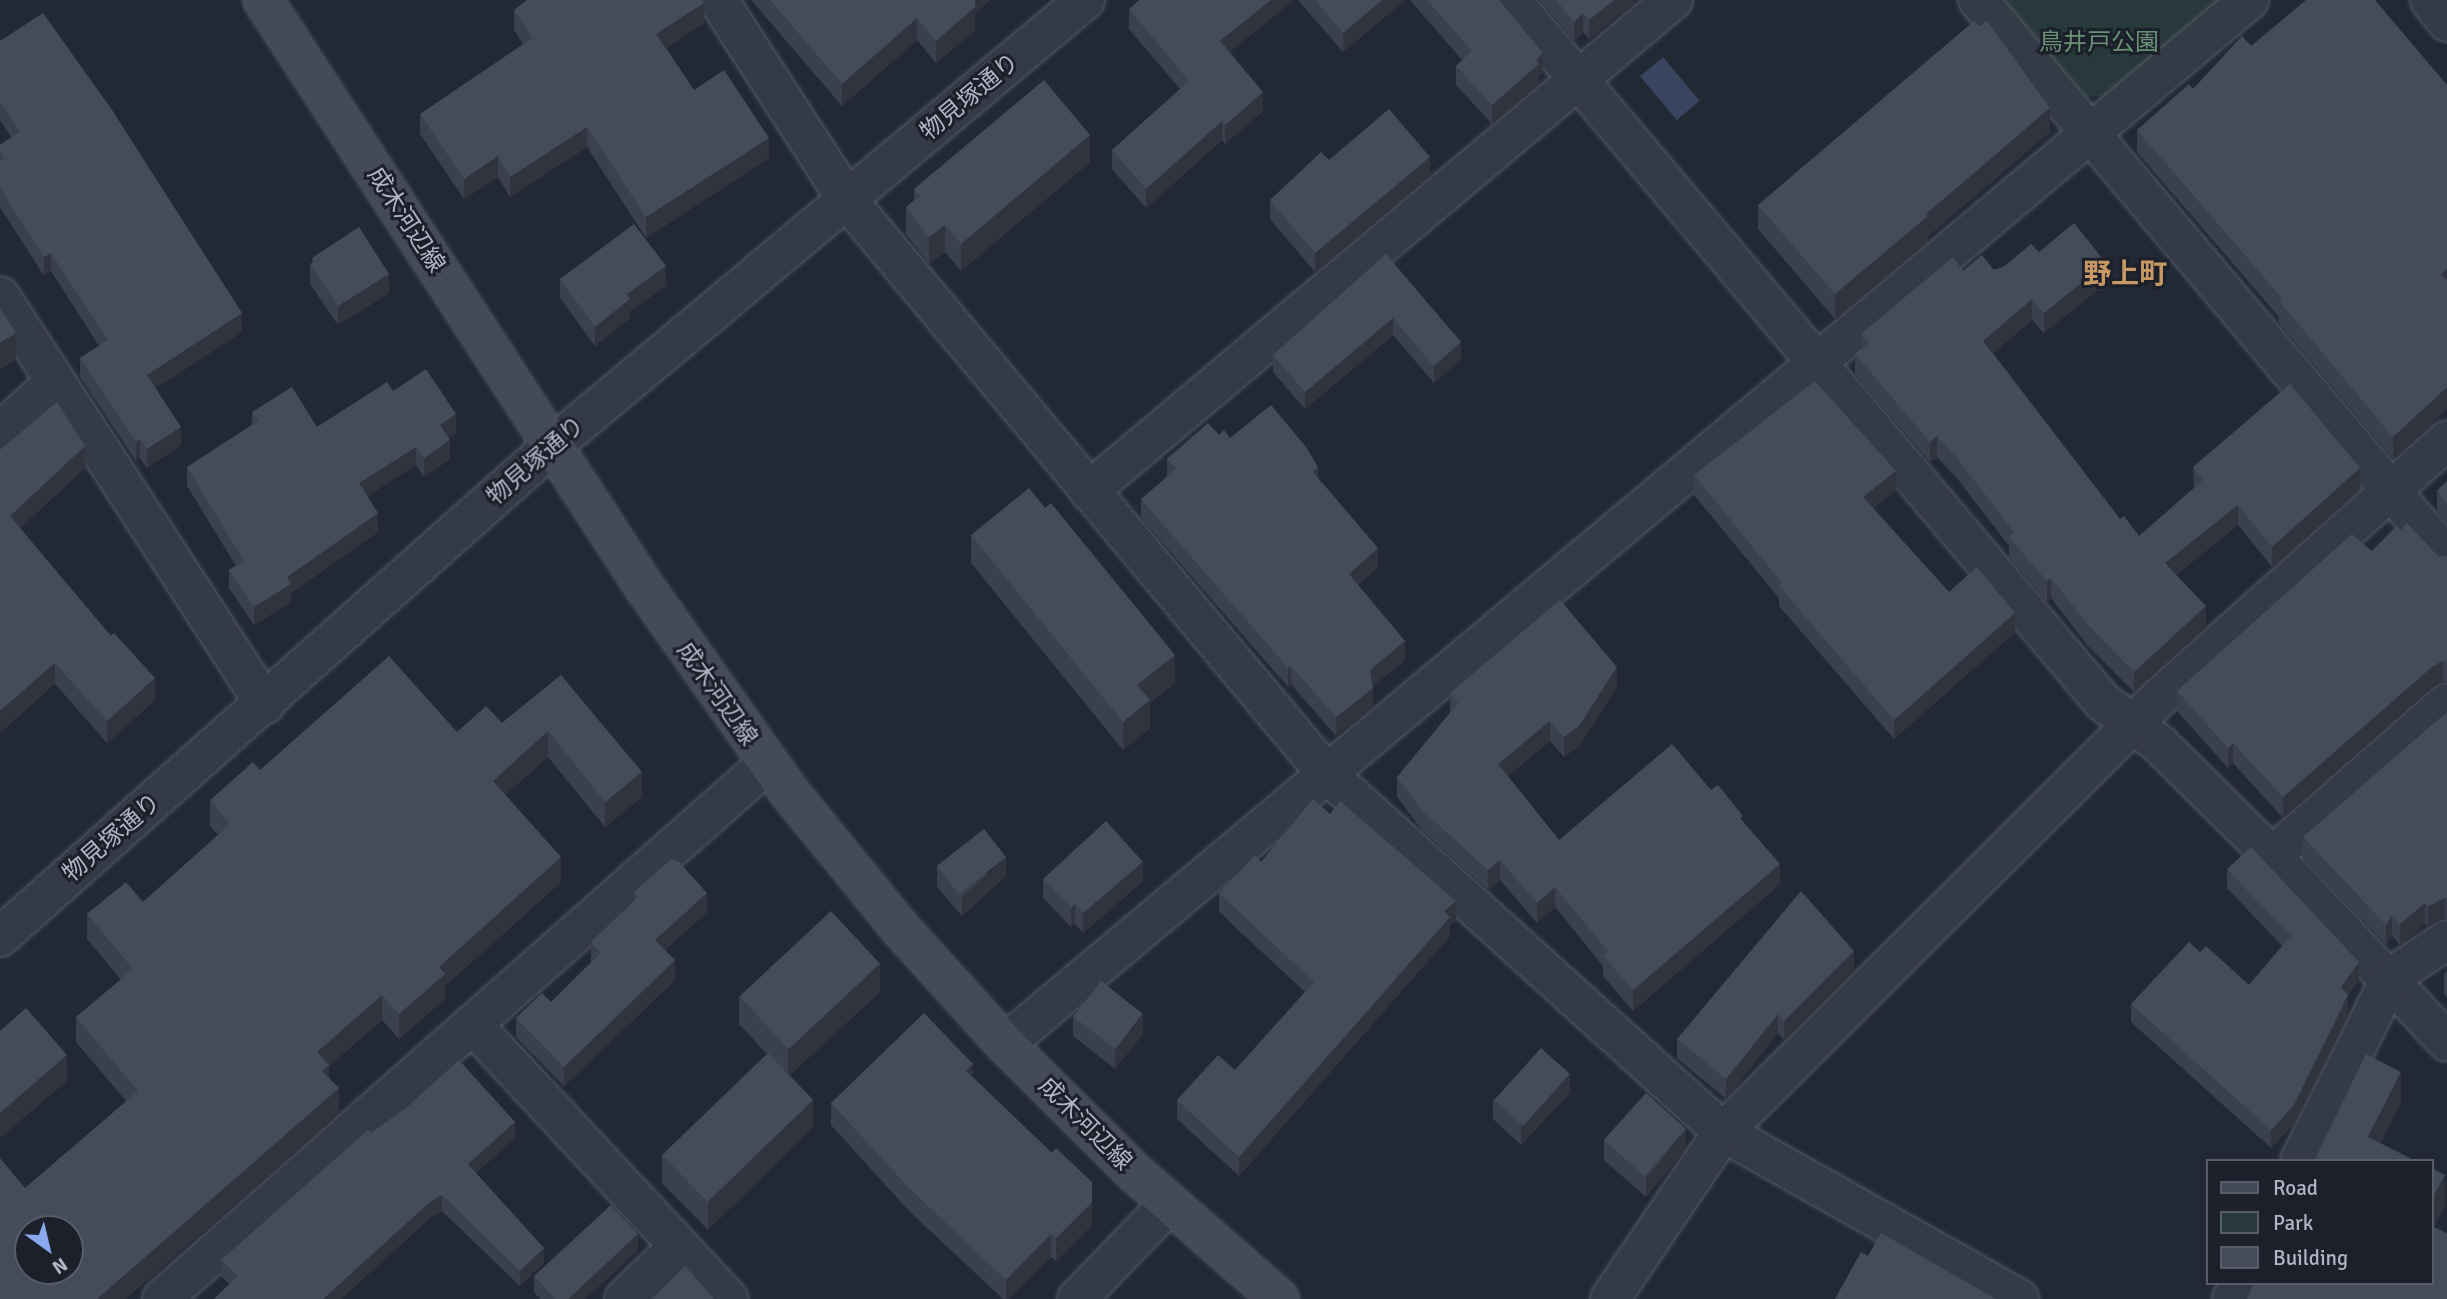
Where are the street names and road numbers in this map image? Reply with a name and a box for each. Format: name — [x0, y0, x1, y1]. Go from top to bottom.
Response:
street label: 物見塚通り — [915, 47, 1025, 147]
street label: 成木河辺線 — [361, 162, 451, 278]
street label: 物見塚通り — [481, 411, 591, 511]
street label: 成木河辺線 — [671, 637, 763, 751]
street label: 物見塚通り — [57, 788, 167, 888]
street label: 成木河辺線 — [1032, 1071, 1138, 1177]

